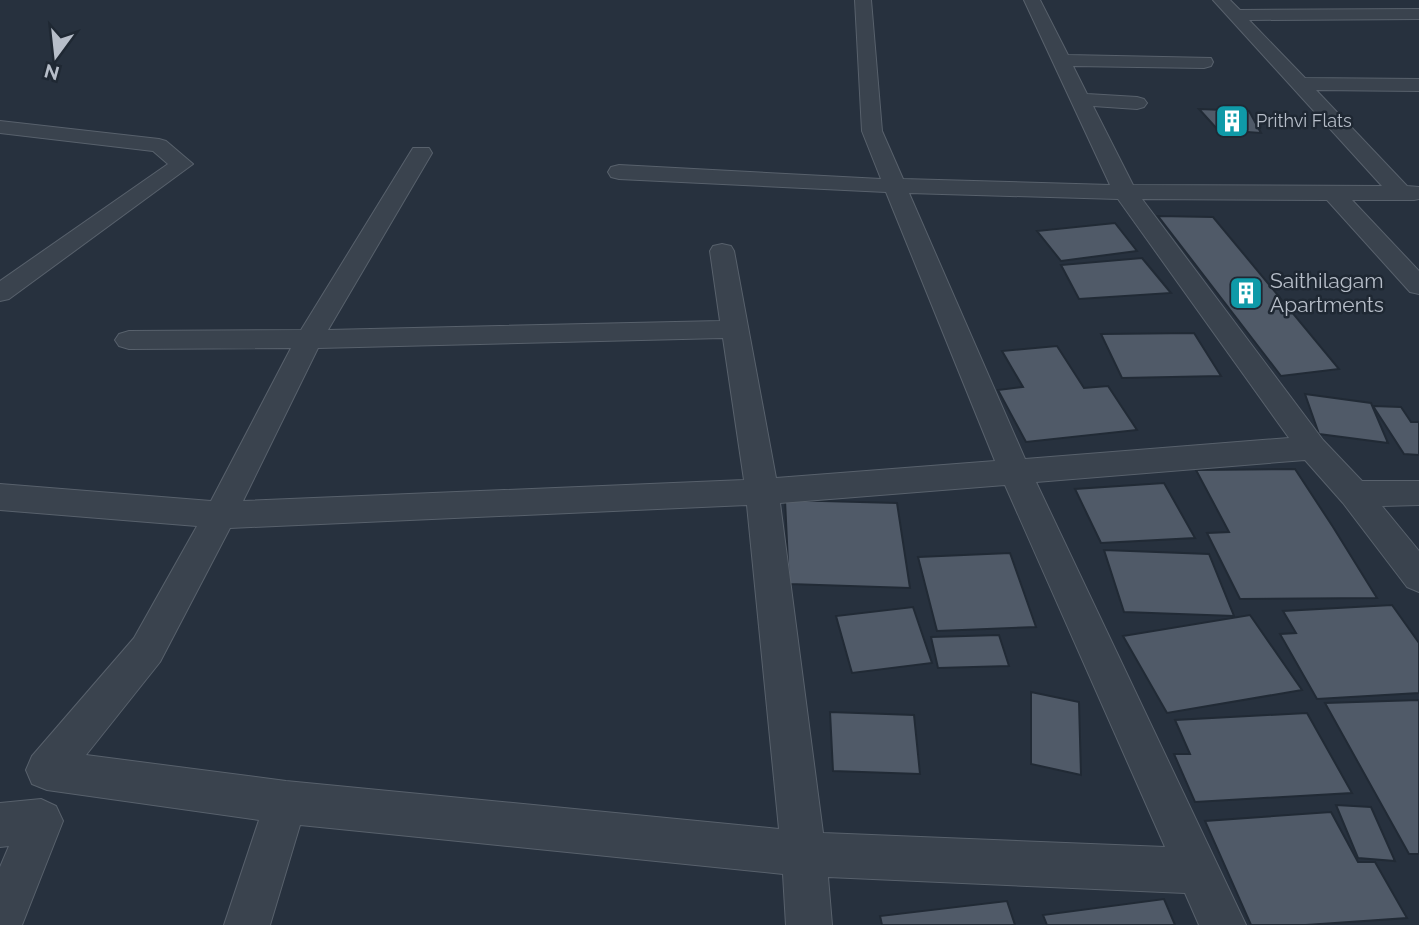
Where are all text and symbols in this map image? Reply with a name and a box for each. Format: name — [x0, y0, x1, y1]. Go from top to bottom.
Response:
north arrow — [21, 21, 91, 91]
text: N — [42, 60, 61, 85]
building icon: Prithvi Flats — [1213, 102, 1251, 140]
place label: Prithvi Flats — [1256, 110, 1352, 131]
place label: Saithilagam Apartments — [1270, 268, 1384, 317]
building icon: Saithilagam Apartments — [1227, 274, 1265, 312]

